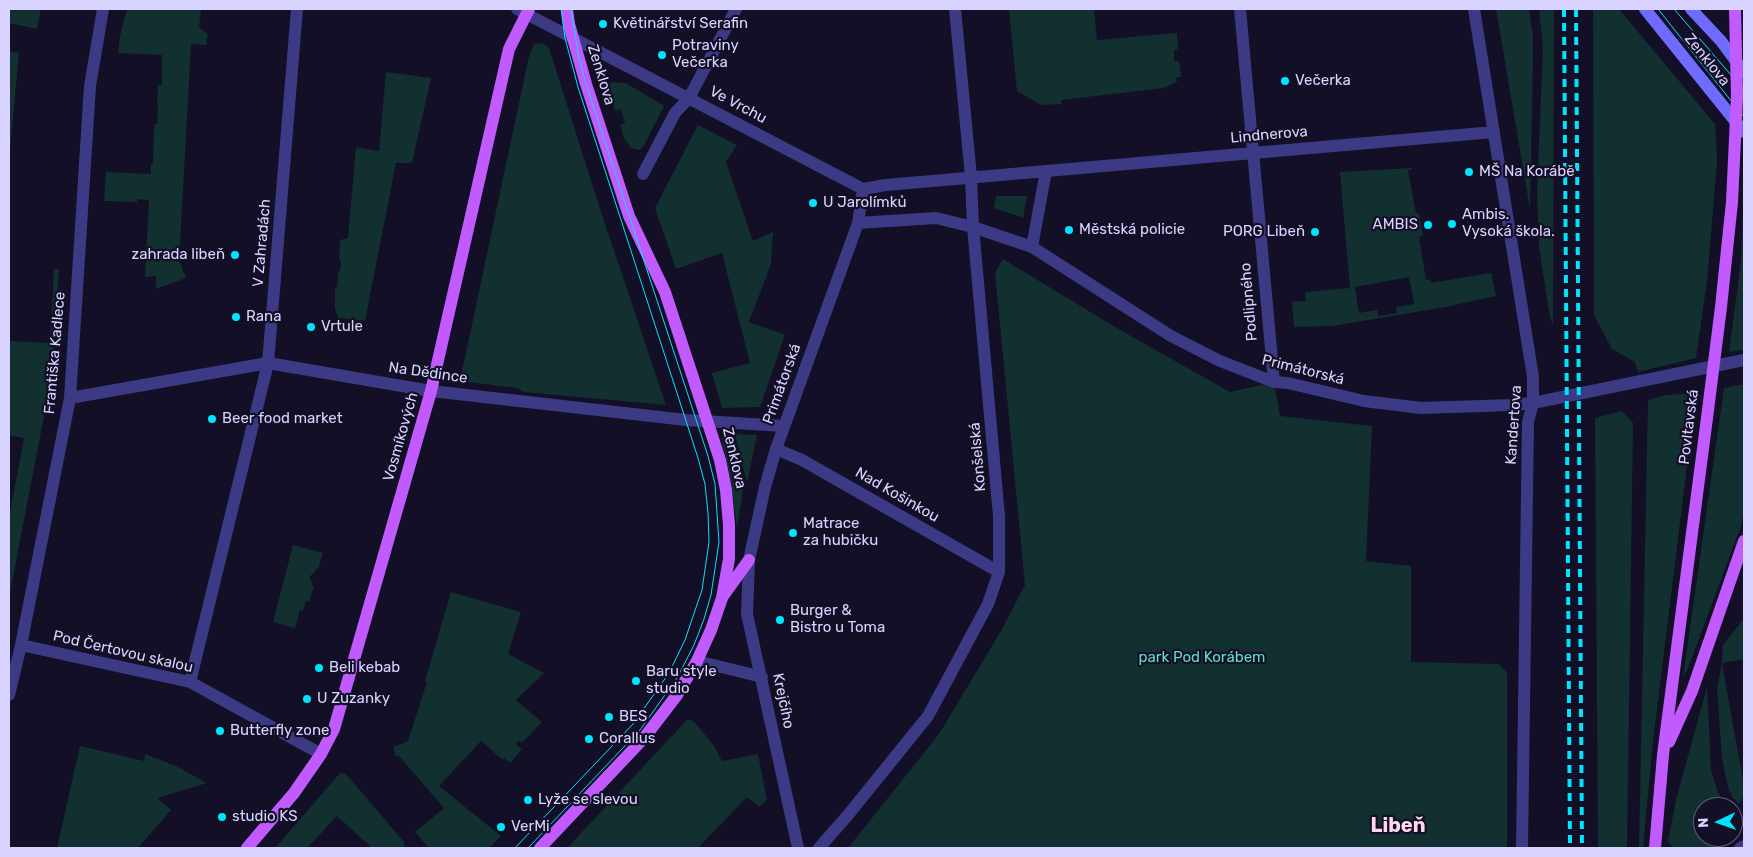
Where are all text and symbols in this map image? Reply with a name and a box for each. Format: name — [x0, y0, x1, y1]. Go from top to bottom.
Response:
place label: Květinářství Serafin — [613, 15, 748, 33]
marker: Květinářství Serafin — [597, 18, 609, 30]
street label: Zenklova — [1680, 30, 1734, 90]
place label: Potraviny Večerka — [672, 37, 739, 72]
street label: Zenklova — [583, 43, 619, 107]
marker: Potraviny Večerka — [656, 49, 668, 61]
place label: Večerka — [1295, 72, 1351, 90]
marker: Večerka — [1279, 75, 1291, 87]
street label: Ve Vrchu — [706, 82, 770, 128]
street label: Lindnerova — [1229, 123, 1309, 147]
place label: MŠ Na Korábě — [1479, 163, 1575, 181]
marker: MŠ Na Korábě — [1463, 166, 1475, 178]
place label: U Jarolímků — [823, 194, 906, 212]
marker: U Jarolímků — [807, 197, 819, 209]
street label: V Zahradách — [249, 198, 275, 288]
place label: Ambis. Vysoká škola. — [1462, 206, 1555, 241]
place label: AMBIS — [1373, 216, 1418, 234]
marker: Ambis. Vysoká škola. — [1446, 218, 1458, 230]
marker: AMBIS — [1422, 219, 1434, 231]
place label: Městská policie — [1079, 221, 1185, 239]
place label: PORG Libeň — [1223, 223, 1305, 241]
marker: Městská policie — [1063, 224, 1075, 236]
marker: PORG Libeň — [1309, 226, 1321, 238]
place label: zahrada libeň — [132, 246, 225, 264]
marker: zahrada libeň — [229, 249, 241, 261]
street label: Podlipného — [1237, 262, 1261, 342]
street label: Františka Kadlece — [41, 291, 69, 415]
place label: Rana — [246, 308, 281, 326]
marker: Rana — [230, 311, 242, 323]
place label: Vrtule — [321, 318, 363, 336]
marker: Vrtule — [305, 321, 317, 333]
street label: Primátorská — [759, 341, 805, 427]
street label: Primátorská — [1260, 351, 1346, 389]
street label: Na Dědince — [387, 359, 469, 387]
street label: Kandertova — [1502, 385, 1526, 465]
street label: Povltavská — [1675, 388, 1703, 466]
street label: Vosmíkových — [380, 390, 422, 484]
place label: Beer food market — [222, 410, 343, 428]
marker: Beer food market — [206, 413, 218, 425]
street label: Konšelská — [966, 422, 990, 492]
street label: Zenklova — [718, 426, 750, 490]
street label: Nad Košinkou — [852, 464, 942, 526]
place label: Matrace za hubičku — [803, 515, 878, 550]
marker: Matrace za hubičku — [787, 527, 799, 539]
place label: Burger & Bistro u Toma — [790, 602, 885, 637]
marker: Burger & Bistro u Toma — [774, 614, 786, 626]
street label: Pod Čertovou skalou — [51, 627, 195, 677]
park label: park Pod Korábem — [1139, 649, 1265, 667]
place label: Beli kebab — [329, 659, 400, 677]
marker: Beli kebab — [313, 662, 325, 674]
place label: Baru style studio — [646, 663, 717, 698]
street label: Krejčího — [768, 672, 798, 730]
marker: Baru style studio — [630, 675, 642, 687]
place label: U Zuzanky — [317, 690, 390, 708]
marker: U Zuzanky — [301, 693, 313, 705]
place label: BES — [619, 708, 647, 726]
marker: BES — [603, 711, 615, 723]
place label: Butterfly zone — [230, 722, 329, 740]
marker: Butterfly zone — [214, 725, 226, 737]
place label: Corallus — [599, 730, 655, 748]
marker: Corallus — [583, 733, 595, 745]
place label: Lyže se slevou — [538, 791, 638, 809]
marker: Lyže se slevou — [522, 794, 534, 806]
north arrow — [1693, 797, 1743, 847]
place label: studio KS — [232, 808, 298, 826]
marker: studio KS — [216, 811, 228, 823]
district label: Libeň — [1370, 814, 1426, 838]
text: N — [1695, 817, 1712, 828]
place label: VerMi — [511, 818, 550, 836]
marker: VerMi — [495, 821, 507, 833]

